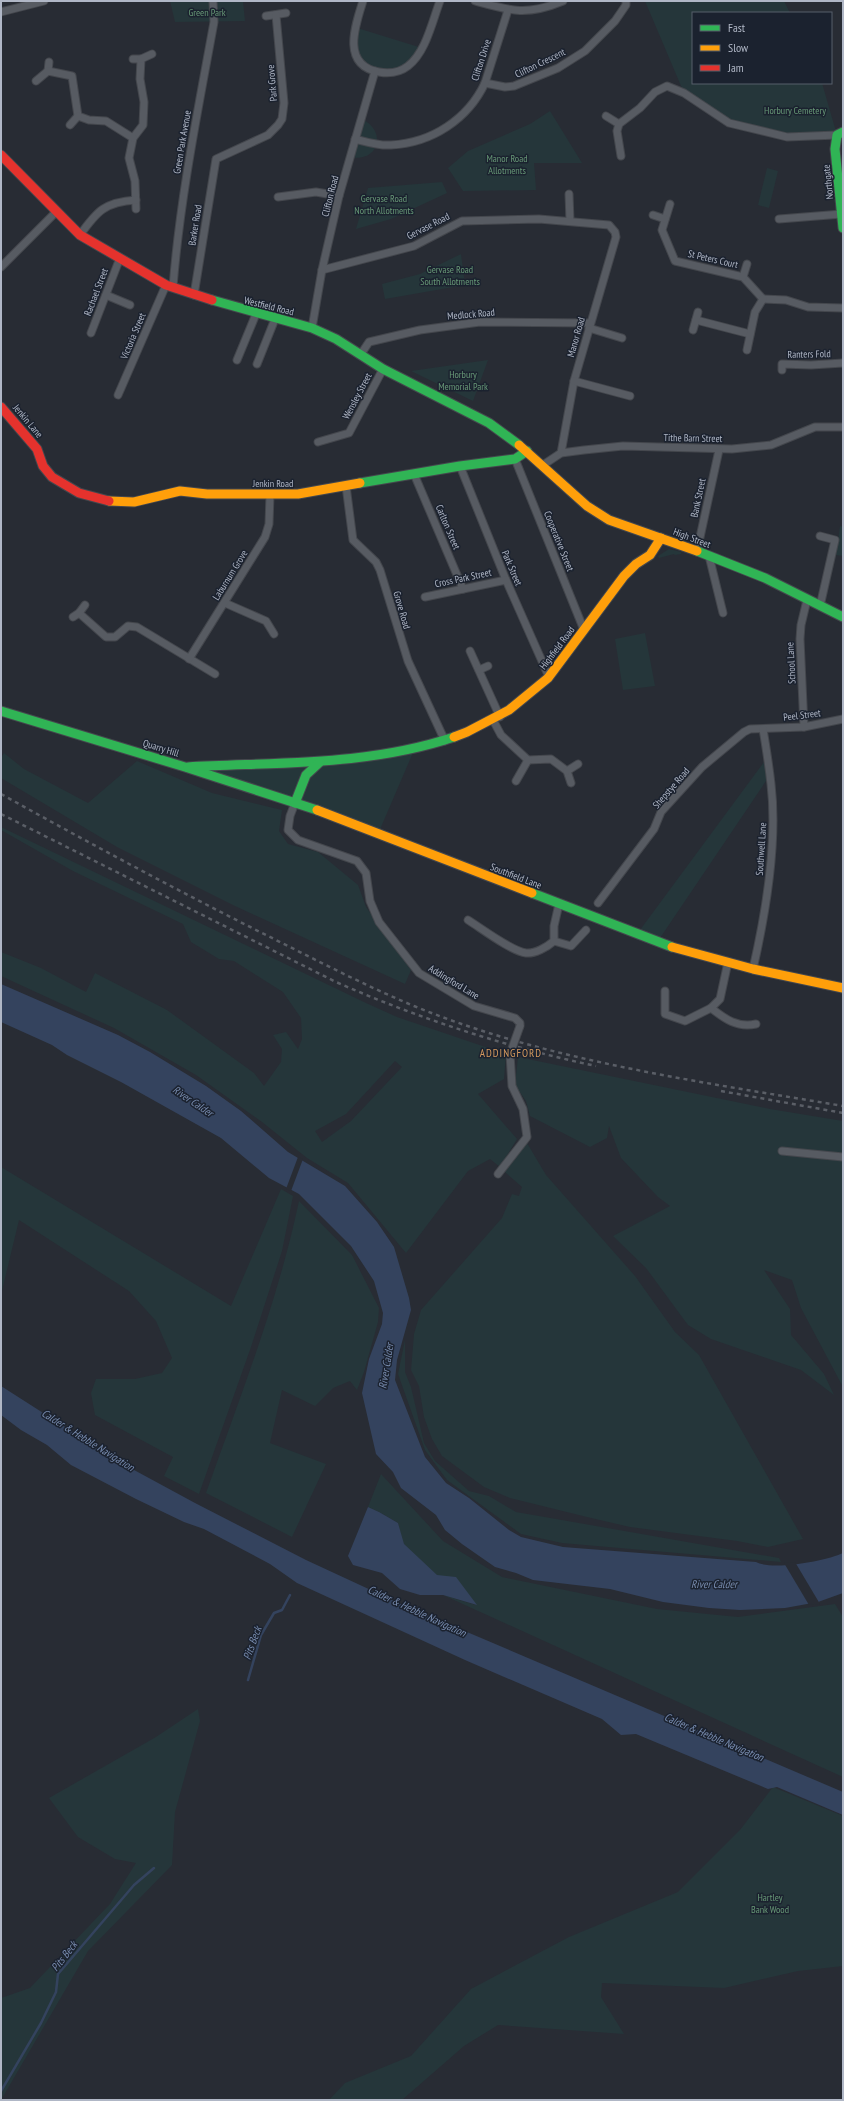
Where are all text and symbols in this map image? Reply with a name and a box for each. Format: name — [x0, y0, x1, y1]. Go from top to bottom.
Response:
park label: Green Park — [188, 6, 226, 19]
legend — [692, 12, 832, 84]
text: Fast — [728, 20, 746, 35]
street label: Clifton Drive — [468, 37, 494, 83]
text: Slow — [728, 40, 749, 55]
street label: Clifton Crescent — [513, 45, 568, 81]
text: Jam — [727, 60, 744, 75]
street label: Park Grove — [264, 64, 280, 102]
park label: Horbury Cemetery — [764, 104, 826, 117]
street label: Green Park Avenue — [170, 109, 194, 175]
park label: Manor Road Allotments — [487, 152, 528, 177]
street label: Northgate — [820, 164, 836, 200]
street label: Clifton Road — [319, 174, 341, 218]
park label: Gervase Road North Allotments — [354, 192, 414, 217]
street label: Barker Road — [185, 204, 205, 246]
street label: Gervase Road — [404, 210, 452, 242]
street label: St Peters Court — [687, 247, 740, 271]
park label: Gervase Road South Allotments — [420, 263, 480, 288]
street label: Rachael Street — [81, 266, 111, 318]
street label: Westfield Road — [243, 294, 295, 318]
street label: Medlock Road — [447, 305, 495, 323]
street label: Victoria Street — [117, 311, 149, 362]
street label: Manor Road — [564, 316, 588, 358]
street label: Ranters Fold — [787, 347, 831, 361]
park label: Horbury Memorial Park — [438, 368, 488, 393]
street label: Wensley Street — [339, 370, 375, 421]
street label: Jenkin Lane — [10, 401, 46, 441]
street label: Tithe Barn Street — [664, 431, 723, 445]
street label: Jenkin Road — [252, 477, 293, 490]
street label: Bank Street — [688, 477, 709, 519]
street label: Carlton Street — [433, 502, 463, 552]
street label: Cooperative Street — [541, 509, 577, 573]
street label: High Street — [671, 525, 713, 551]
street label: Laburnum Grove — [209, 548, 251, 602]
street label: Park Street — [499, 548, 525, 588]
street label: Cross Park Street — [433, 566, 493, 590]
street label: Grove Road — [390, 589, 414, 631]
street label: Highfield Road — [537, 624, 577, 672]
street label: School Lane — [783, 642, 799, 684]
street label: Peel Street — [783, 706, 822, 724]
street label: Quarry Hill — [141, 736, 181, 760]
street label: Shepstye Road — [650, 765, 692, 811]
street label: Southwell Lane — [753, 822, 769, 876]
street label: Southfield Lane — [489, 860, 543, 892]
street label: Addingford Lane — [426, 962, 482, 1002]
district label: ADDINGFORD — [480, 1046, 542, 1060]
water label: River Calder — [170, 1082, 218, 1121]
water label: River Calder — [375, 1340, 397, 1390]
water label: Calder & Hebble Navigation — [39, 1406, 138, 1475]
water label: River Calder — [691, 1577, 739, 1591]
water label: Calder & Hebble Navigation — [366, 1582, 469, 1640]
water label: Pits Beck — [240, 1623, 265, 1661]
water label: Calder & Hebble Navigation — [662, 1710, 767, 1765]
park label: Hartley Bank Wood — [751, 1891, 789, 1916]
water label: Pits Beck — [48, 1937, 81, 1974]

